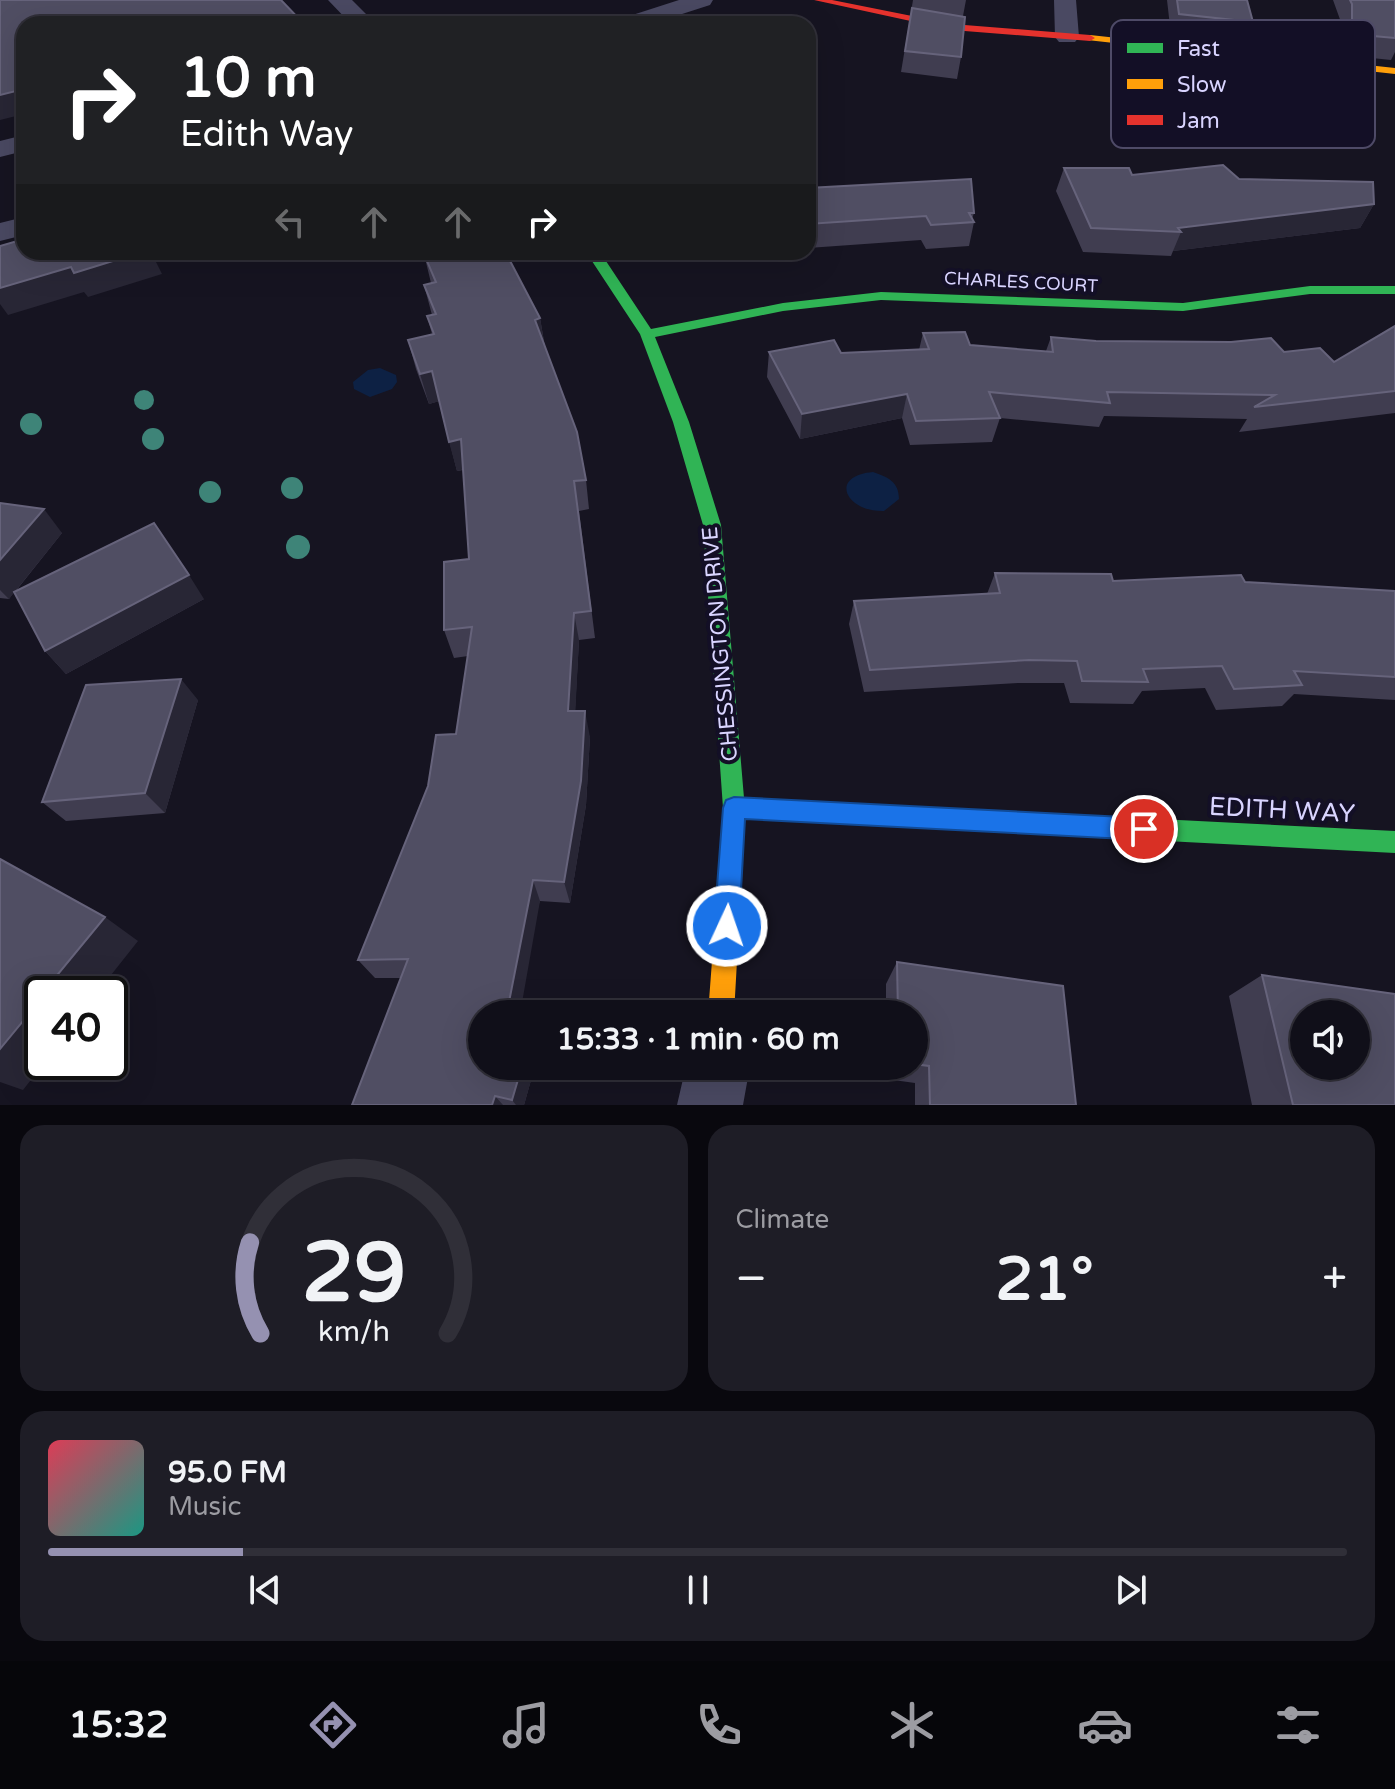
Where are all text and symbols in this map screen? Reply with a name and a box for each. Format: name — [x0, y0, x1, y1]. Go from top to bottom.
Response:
legend — [1111, 20, 1375, 148]
text: Fast — [1177, 36, 1220, 62]
text: 10 m — [180, 45, 316, 112]
icon: right — [48, 48, 152, 152]
text: Slow — [1177, 72, 1227, 98]
text: Jam — [1177, 108, 1220, 134]
text: Edith Way — [180, 113, 353, 156]
icon: left — [268, 200, 312, 244]
icon: ahead — [352, 200, 396, 244]
icon: ahead — [436, 200, 480, 244]
icon: right — [520, 200, 564, 244]
street label: CHARLES COURT — [943, 267, 1099, 297]
street label: CHESSINGTON DRIVE — [697, 526, 743, 762]
street label: EDITH WAY — [1208, 791, 1356, 829]
pin — [1110, 795, 1178, 863]
icon: arrive — [1122, 807, 1166, 851]
position arrow — [685, 884, 769, 968]
speed limit sign: 40 — [24, 976, 128, 1080]
map controls — [1290, 1000, 1370, 1080]
button: sound — [1290, 1000, 1370, 1080]
text: 15:33 · 1 min · 60 m — [557, 1021, 839, 1058]
text: Climate — [736, 1204, 829, 1235]
text: 29 — [302, 1224, 406, 1324]
text: 21° — [996, 1244, 1094, 1316]
text: − — [736, 1253, 767, 1306]
text: + — [1322, 1253, 1347, 1306]
text: km/h — [318, 1315, 390, 1349]
text: 95.0 FM — [168, 1454, 287, 1491]
text: Music — [168, 1491, 241, 1522]
icon: previous — [243, 1568, 287, 1612]
icon: pause — [676, 1568, 720, 1612]
icon: next — [1109, 1568, 1153, 1612]
icon: directions — [305, 1697, 361, 1753]
icon: music — [498, 1697, 554, 1753]
icon: phone — [691, 1697, 747, 1753]
icon: climate — [884, 1697, 940, 1753]
icon: car — [1077, 1697, 1133, 1753]
icon: filters — [1270, 1697, 1326, 1753]
text: 15:32 — [69, 1704, 168, 1747]

